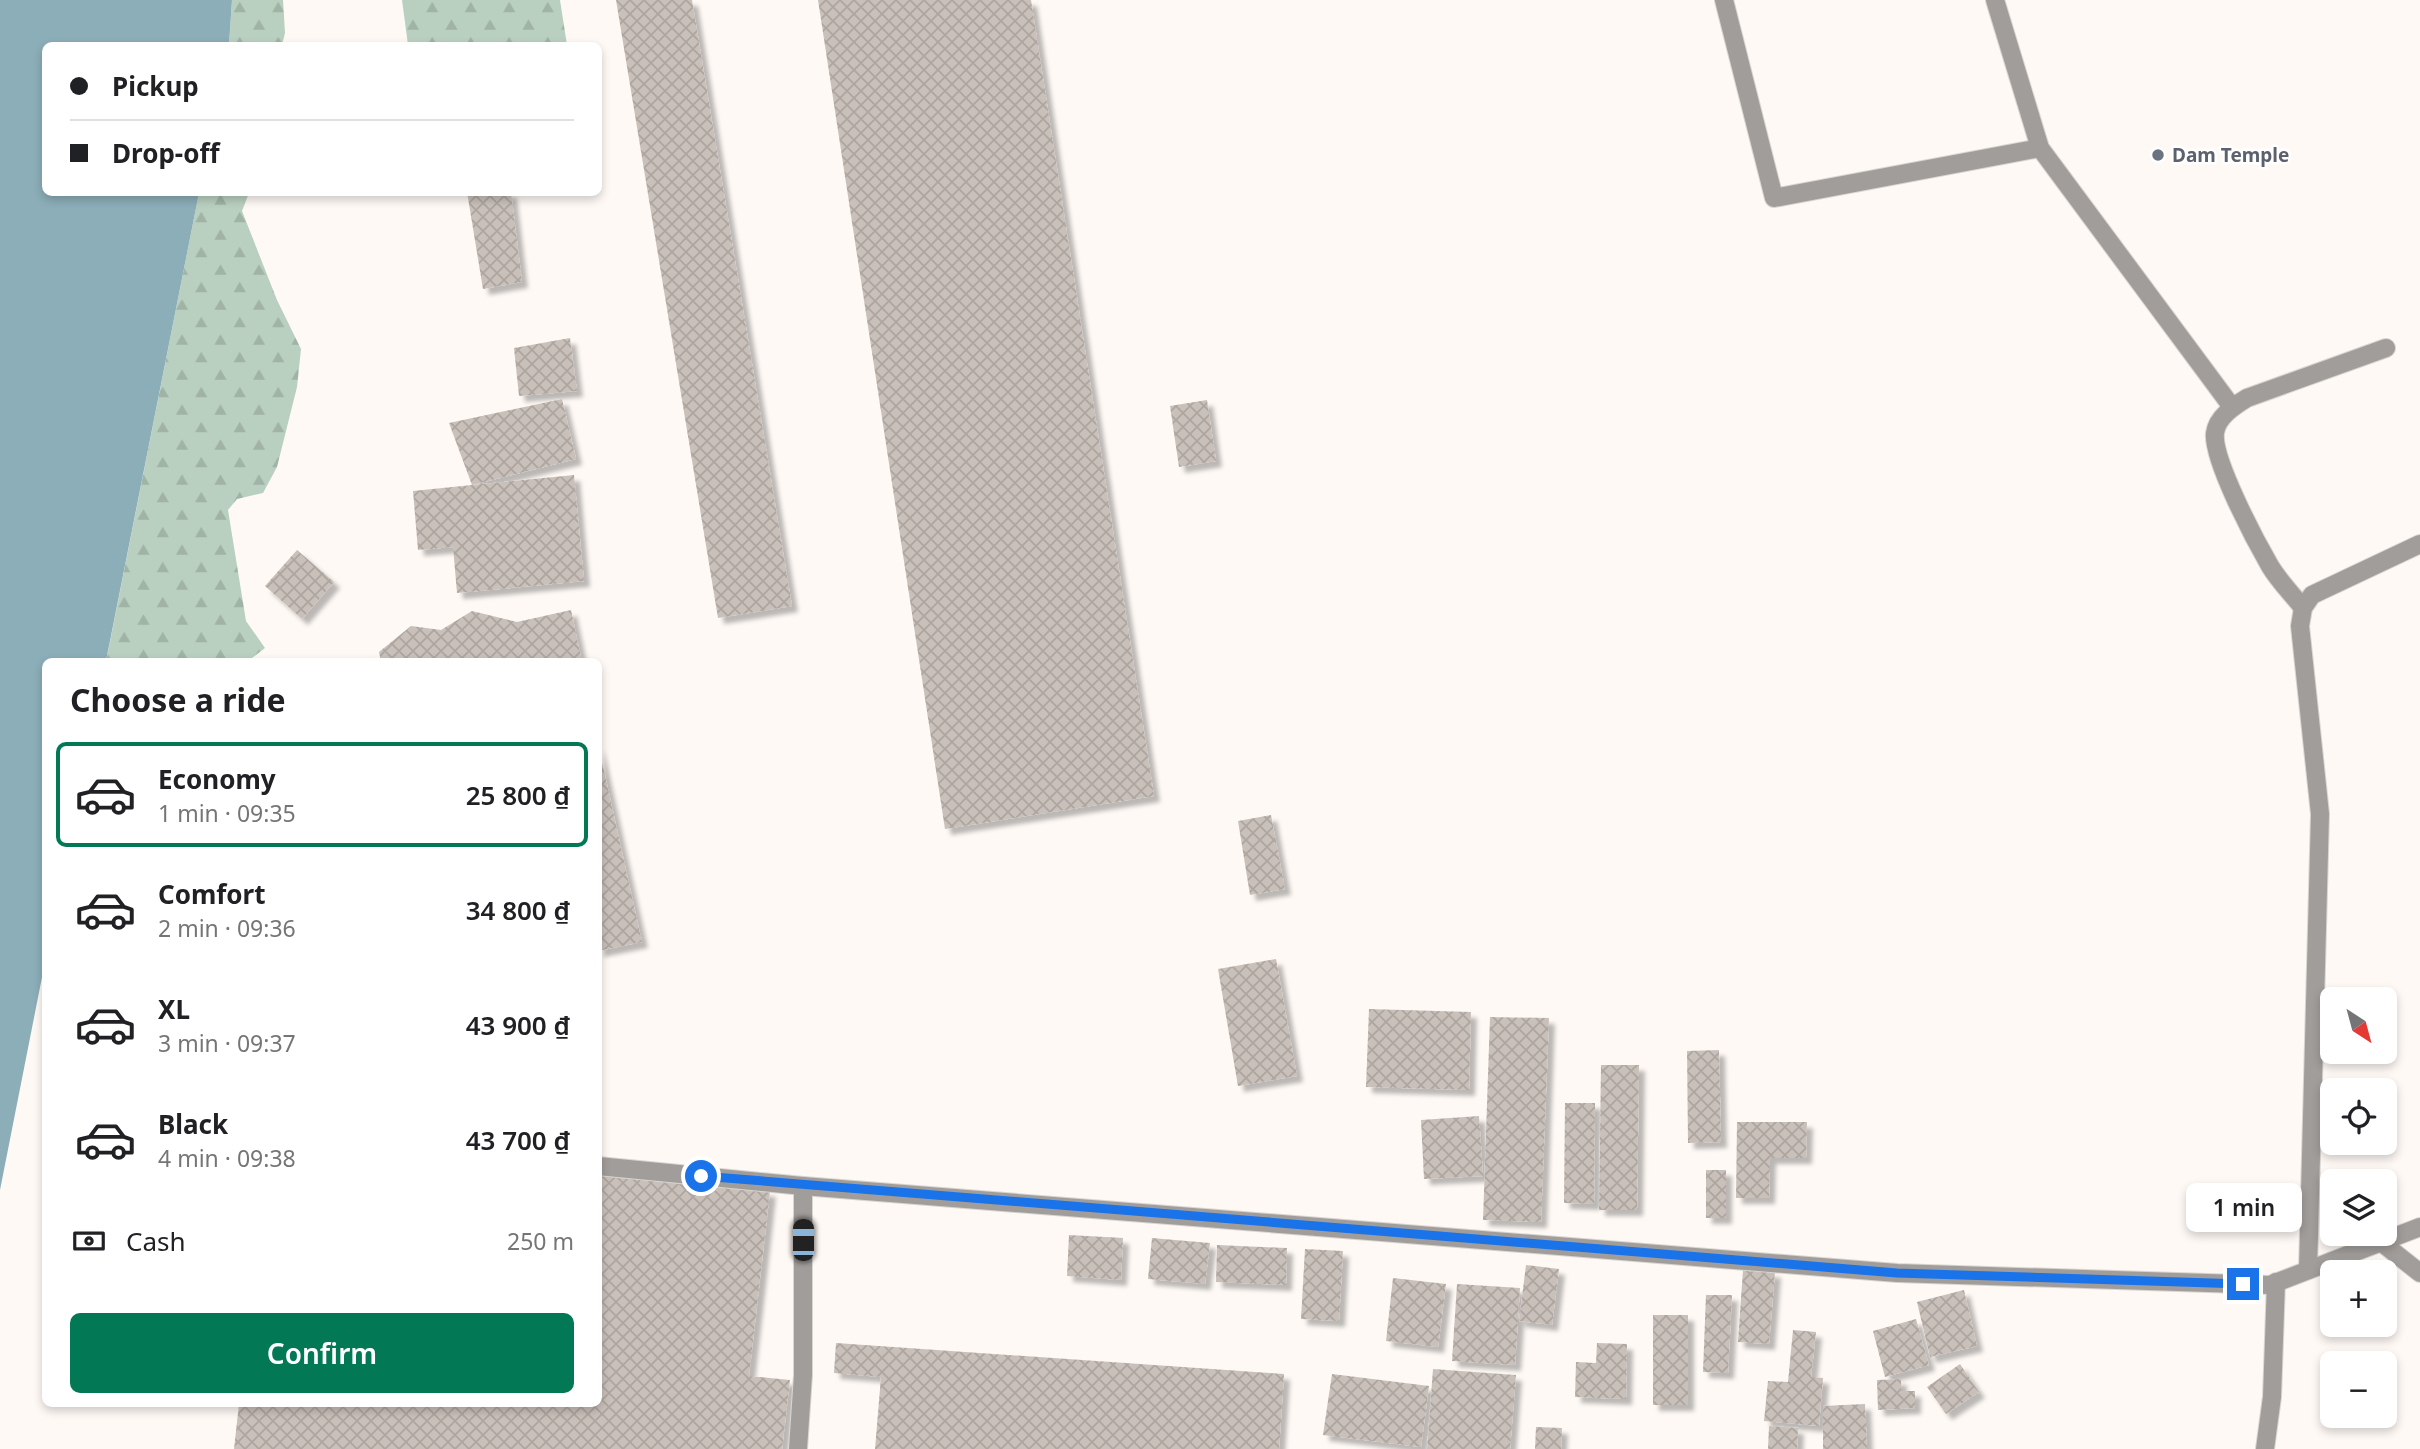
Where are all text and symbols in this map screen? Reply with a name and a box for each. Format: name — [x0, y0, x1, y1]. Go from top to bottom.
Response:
text: Pickup — [112, 68, 199, 104]
text: Drop-off — [112, 135, 219, 171]
place label: Dam Temple — [2172, 142, 2289, 168]
marker: Dam Temple — [2150, 147, 2166, 163]
text: Choose a ride — [70, 678, 286, 721]
text: Economy — [158, 761, 276, 797]
icon: car — [74, 763, 137, 826]
text: 25 800 ₫ — [466, 777, 570, 813]
text: 1 min · 09:35 — [158, 797, 296, 829]
text: Comfort — [158, 876, 266, 912]
icon: car — [74, 878, 137, 941]
text: 34 800 ₫ — [466, 892, 570, 928]
text: 2 min · 09:36 — [158, 912, 296, 944]
north arrow — [2320, 987, 2398, 1064]
map controls — [2320, 987, 2397, 1428]
text: XL — [158, 991, 190, 1027]
icon: car — [74, 993, 137, 1056]
text: 43 900 ₫ — [466, 1007, 570, 1043]
text: 3 min · 09:37 — [158, 1027, 296, 1059]
button: locate — [2320, 1078, 2397, 1155]
text: Black — [158, 1106, 228, 1142]
icon: car — [74, 1108, 137, 1171]
text: 43 700 ₫ — [466, 1122, 570, 1158]
text: 4 min · 09:38 — [158, 1142, 296, 1174]
route start — [685, 1160, 717, 1192]
button: layers — [2320, 1169, 2397, 1246]
callout: 1 min — [2185, 1182, 2301, 1232]
text: 1 min — [2213, 1191, 2275, 1223]
car — [793, 1219, 814, 1261]
icon: cash — [70, 1222, 108, 1260]
text: Cash — [126, 1223, 186, 1259]
text: 250 m — [507, 1225, 574, 1257]
button: + — [2320, 1260, 2397, 1337]
route end — [2227, 1268, 2259, 1300]
button: Confirm — [70, 1313, 574, 1393]
button: − — [2320, 1351, 2397, 1428]

